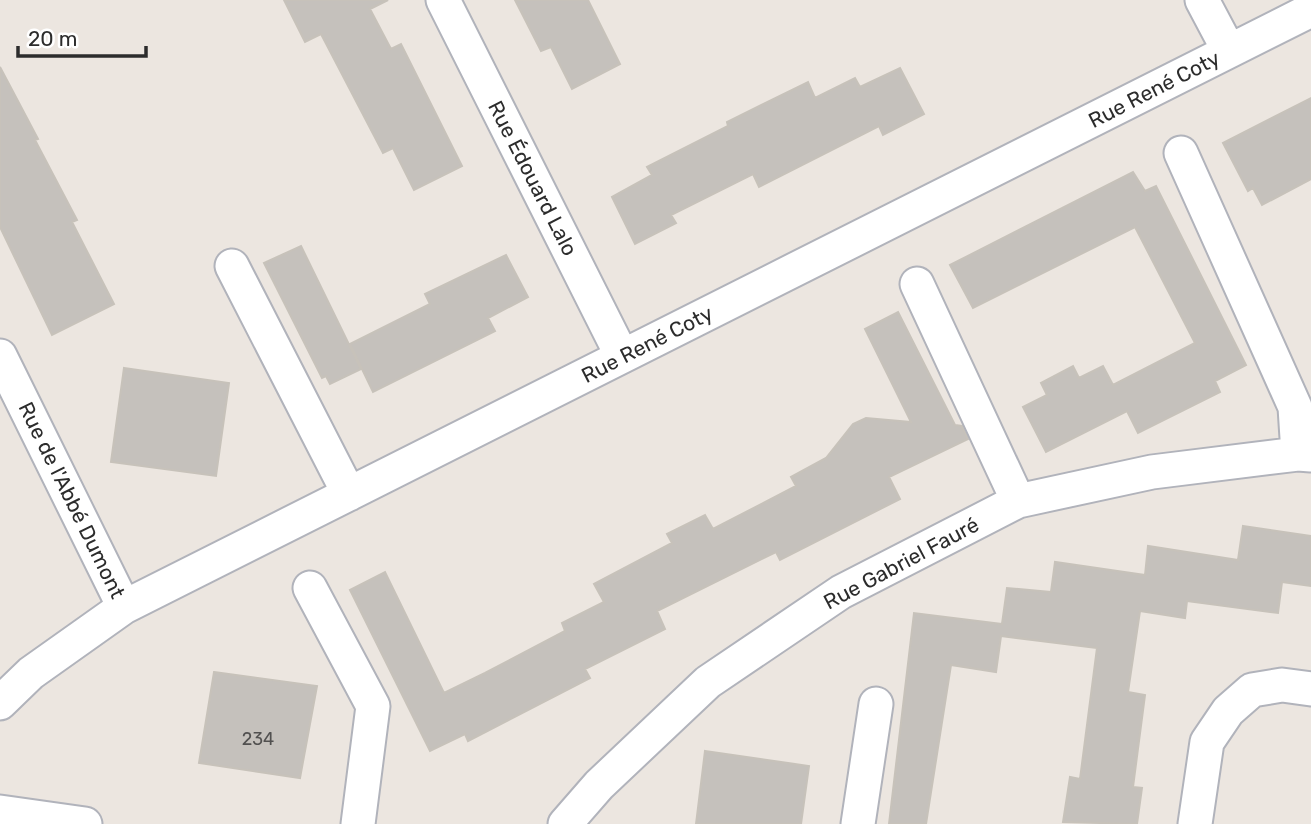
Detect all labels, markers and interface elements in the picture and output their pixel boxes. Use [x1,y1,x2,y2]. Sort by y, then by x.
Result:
scale bar [18,14,145,58]
text: 20 m [28,26,77,51]
street label: Rue René Coty [1084,45,1224,133]
street label: Rue Édouard Lalo [483,96,583,260]
street label: Rue René Coty [577,300,717,388]
street label: Rue de l'Abbé Dumont [14,398,130,602]
street label: Rue Gabriel Fauré [819,512,983,614]
house number: 234 [242,728,274,750]

